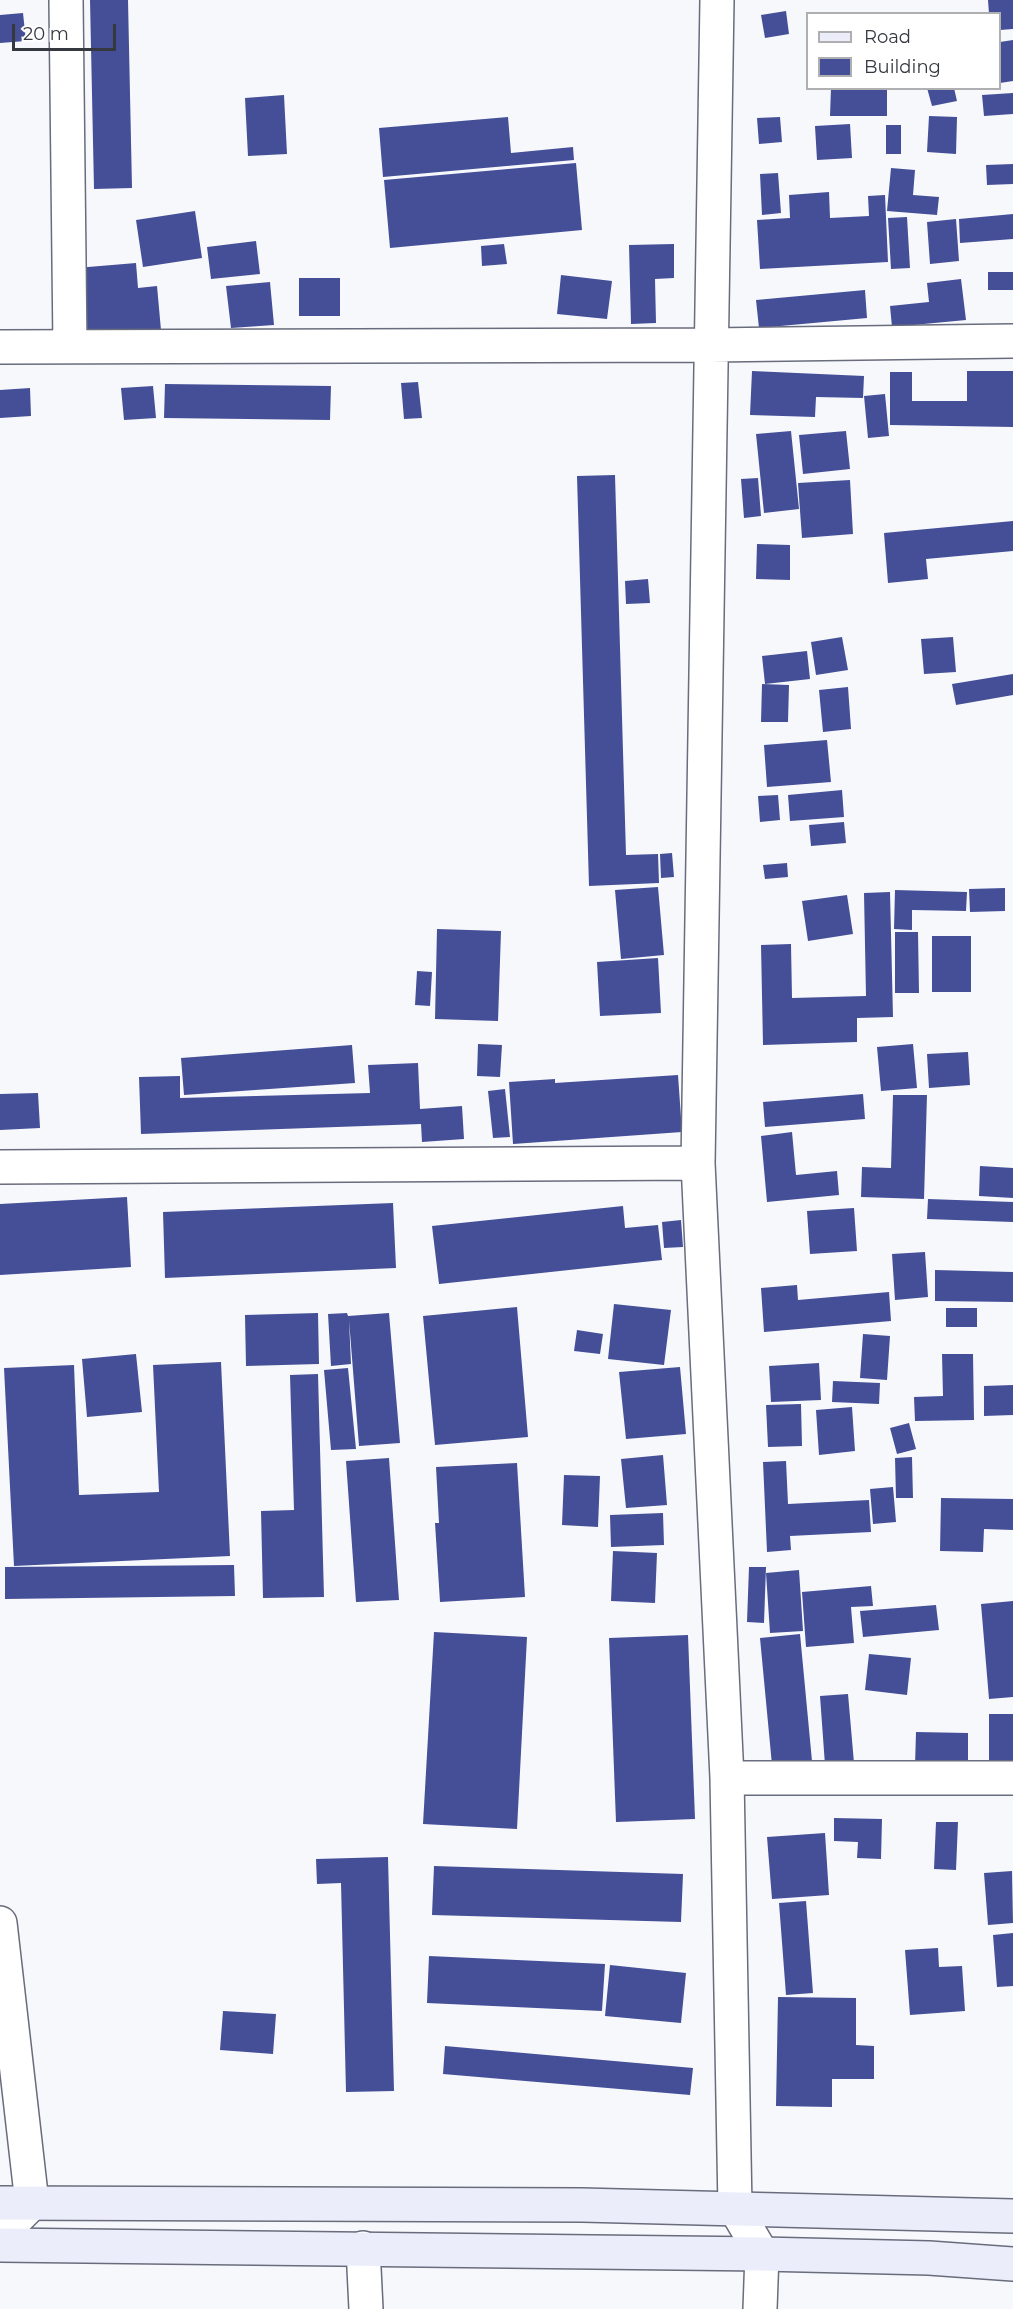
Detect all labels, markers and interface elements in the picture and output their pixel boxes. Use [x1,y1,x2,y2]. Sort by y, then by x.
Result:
scale bar [15,12,118,50]
legend [806,12,1001,90]
text: 20 m [23,23,69,45]
text: Road [864,26,911,48]
text: Building [864,56,941,78]

